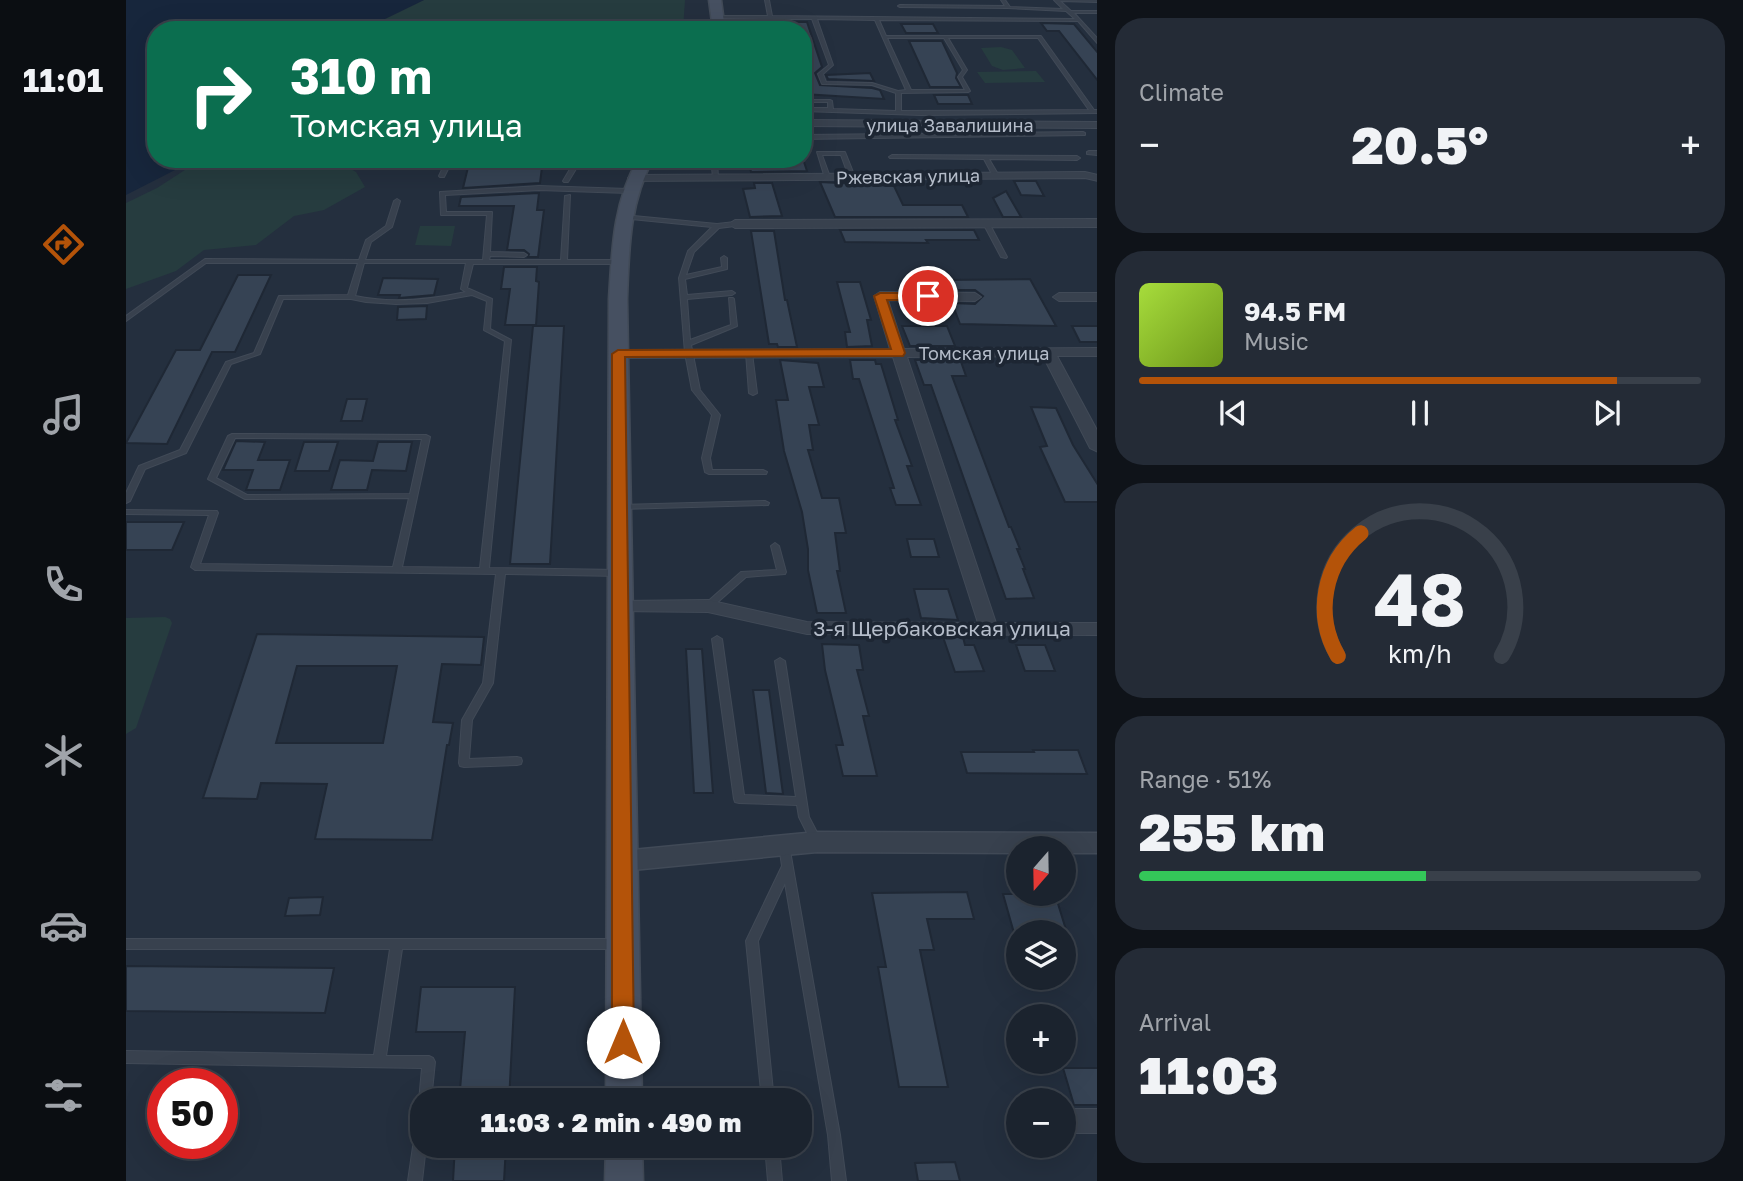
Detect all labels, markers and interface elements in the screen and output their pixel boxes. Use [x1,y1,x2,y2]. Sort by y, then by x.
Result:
text: 310 m [290,46,432,105]
icon: right [175,49,266,140]
text: 11:01 [23,61,103,99]
text: Climate [1139,78,1224,106]
text: Томская улица [290,106,523,144]
text: 20.5° [1352,113,1488,175]
street label: улица Завалишина [866,114,1034,136]
text: − [1139,122,1160,167]
text: + [1680,122,1701,167]
street label: Ржевская улица [836,164,980,188]
icon: directions [39,220,88,269]
pin [898,266,958,326]
icon: arrive [909,277,947,315]
text: 94.5 FM [1244,296,1346,327]
text: Music [1244,327,1309,355]
street label: Томская улица [919,342,1049,364]
icon: music [39,390,88,439]
icon: previous [1214,394,1252,432]
icon: pause [1401,394,1439,432]
icon: next [1588,394,1626,432]
text: 48 [1374,556,1466,643]
icon: phone [39,560,88,609]
street label: 3-я Щербаковская улица [813,615,1071,641]
text: km/h [1388,638,1452,669]
icon: climate [39,731,88,780]
text: Range · 51% [1139,765,1271,793]
text: 255 km [1139,800,1325,862]
north arrow [1006,836,1076,906]
map controls [1006,836,1076,1158]
icon: car [39,901,88,950]
button: layers [1006,920,1076,990]
button: + [1006,1004,1076,1074]
position arrow [586,1005,660,1079]
text: Arrival [1139,1008,1211,1036]
text: 11:03 [1139,1043,1278,1105]
speed limit sign: 50 [147,1068,238,1159]
icon: filters [39,1071,88,1120]
button: − [1006,1088,1076,1158]
text: 11:03 · 2 min · 490 m [481,1107,741,1138]

